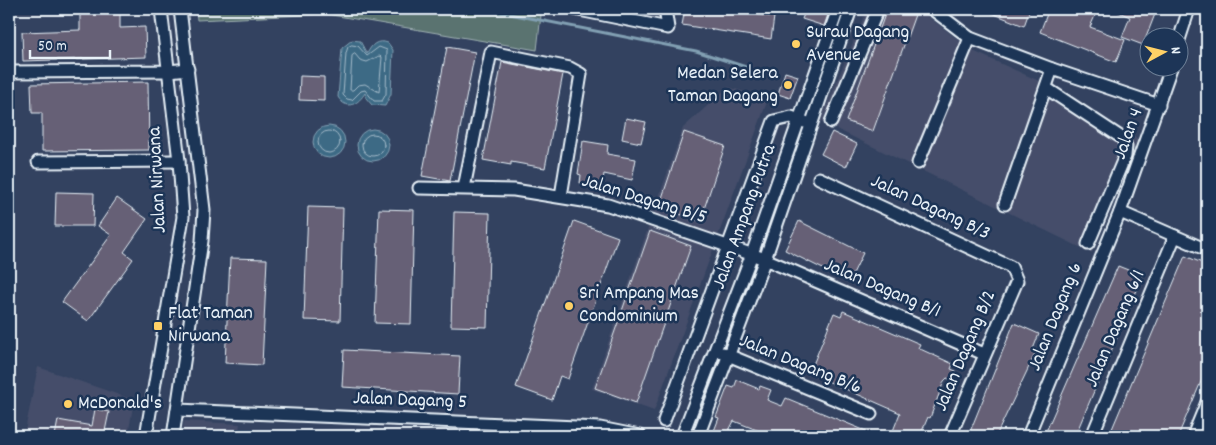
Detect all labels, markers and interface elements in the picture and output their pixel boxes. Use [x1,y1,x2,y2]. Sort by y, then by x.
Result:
place label: Surau Dagang Avenue [806,19,909,70]
scale bar [30,28,110,60]
north arrow [1138,28,1188,78]
text: 50 m [38,36,67,58]
marker: Surau Dagang Avenue [790,38,802,50]
text: N [1165,46,1185,55]
place label: Medan Selera Taman Dagang [668,60,779,111]
marker: Medan Selera Taman Dagang [782,79,794,91]
street label: Jalan 4 [1107,104,1151,164]
street label: Jalan Nirwana [141,125,175,234]
street label: Jalan Ampang Putra [706,140,784,293]
street label: Jalan Dagang B/5 [578,168,710,232]
street label: Jalan Dagang B/3 [866,168,994,248]
street label: Jalan Dagang B/1 [819,252,945,326]
street label: Jalan Dagang 6 [1022,259,1090,375]
street label: Jalan Dagang 6/1 [1079,266,1153,392]
place label: Sri Ampang Mas Condominium [579,280,699,331]
street label: Jalan Dagang B/2 [928,286,1004,416]
place label: Flat Taman Nirwana [168,300,253,351]
marker: Sri Ampang Mas Condominium [563,300,575,312]
marker: Flat Taman Nirwana [152,320,164,332]
street label: Jalan Dagang B/6 [734,328,866,402]
street label: Jalan Dagang 5 [352,385,468,417]
place label: McDonald's [78,390,162,418]
marker: McDonald's [62,398,74,410]

